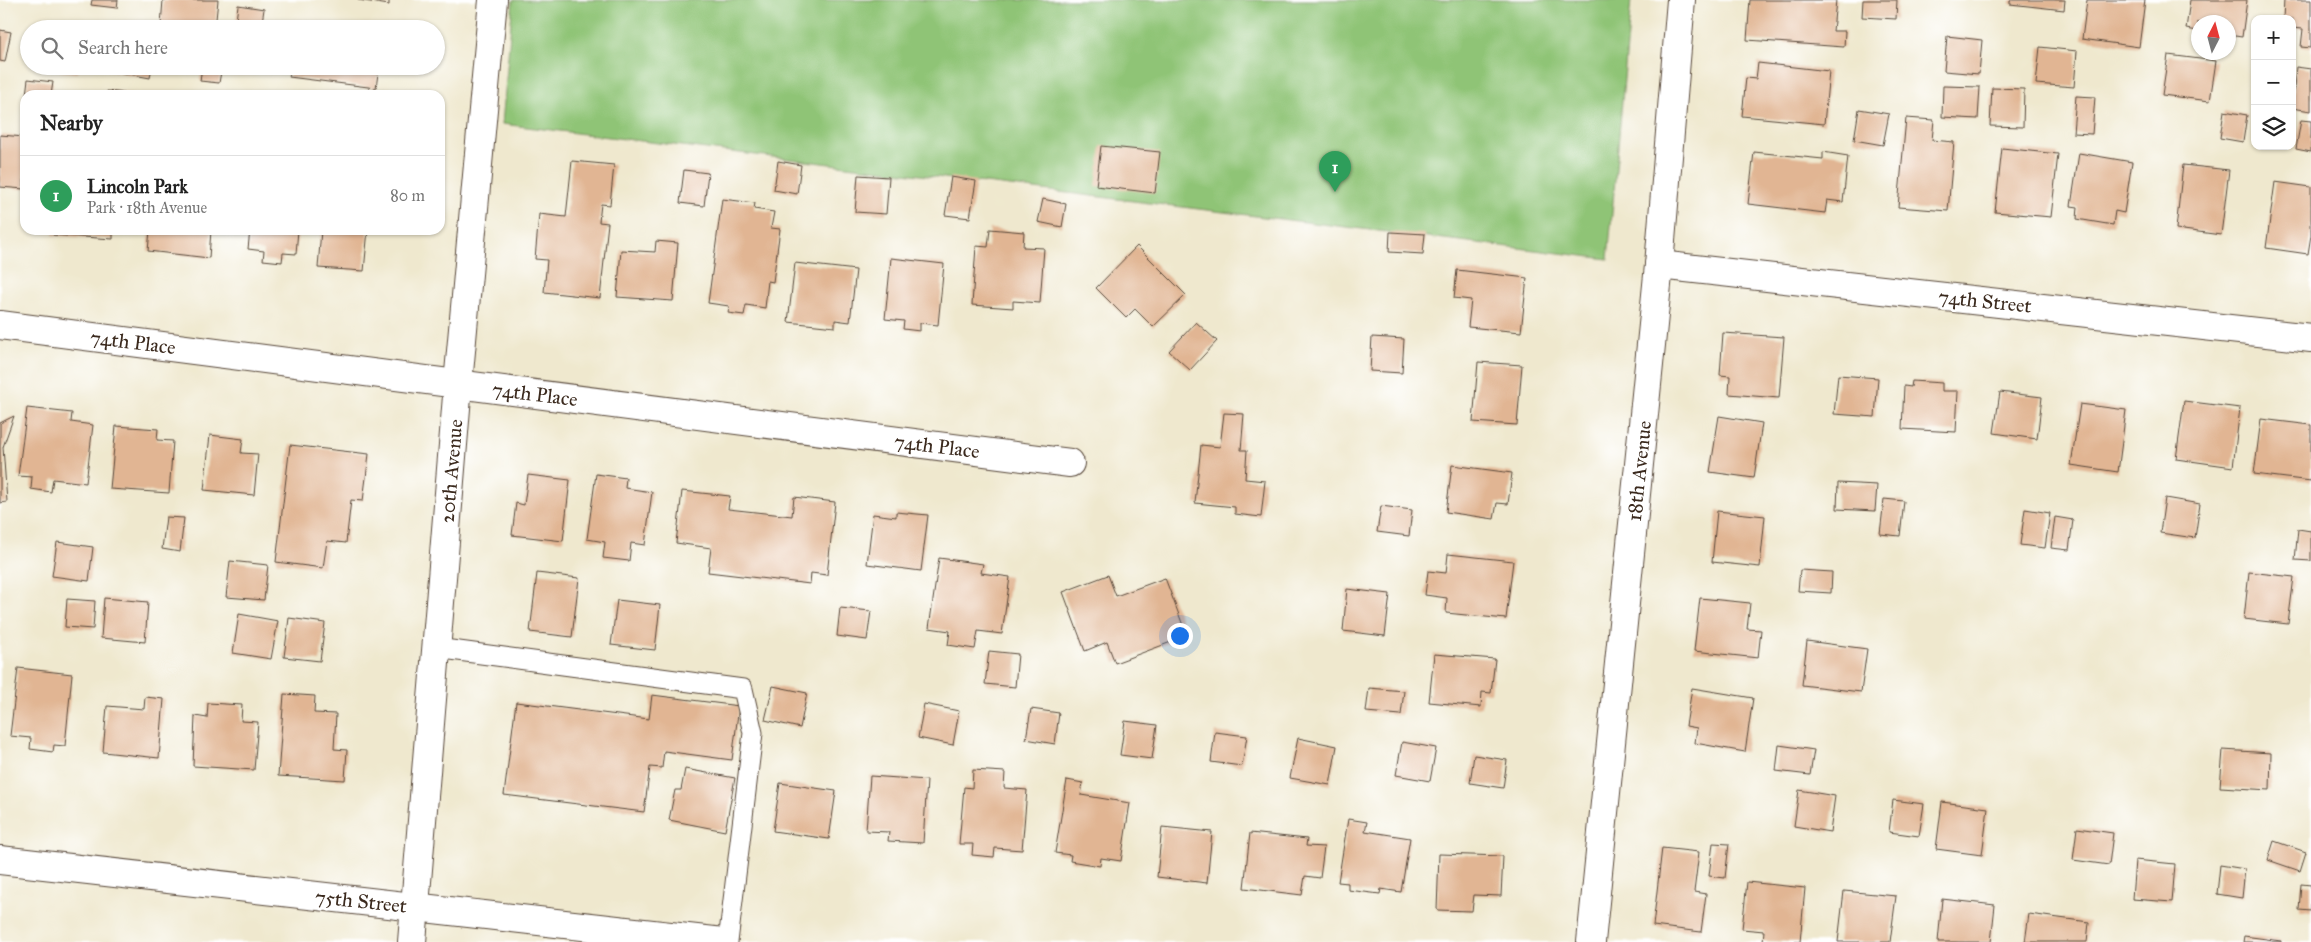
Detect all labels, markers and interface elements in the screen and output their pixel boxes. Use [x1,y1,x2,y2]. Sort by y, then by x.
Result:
north arrow [2191,15,2236,60]
map controls [2251,15,2296,150]
button: + [2251,15,2296,60]
search box [20,20,445,75]
icon: search [38,34,66,62]
text: Search here [78,36,168,59]
button: − [2251,60,2296,105]
button: layers [2251,105,2296,150]
text: Nearby [40,110,103,136]
pin: 1 [1319,151,1351,192]
text: Lincoln Park [87,175,188,198]
text: 1 [53,186,59,205]
text: 80 m [390,186,425,205]
text: Park · 18th Avenue [87,198,207,217]
street label: 74th Street [1937,284,2033,318]
street label: 74th Place [89,325,177,359]
street label: 74th Place [491,377,579,411]
street label: 20th Avenue [435,418,467,524]
street label: 18th Avenue [1622,419,1656,523]
street label: 74th Place [893,429,981,463]
your location [1167,623,1193,649]
street label: 75th Street [314,884,408,918]

